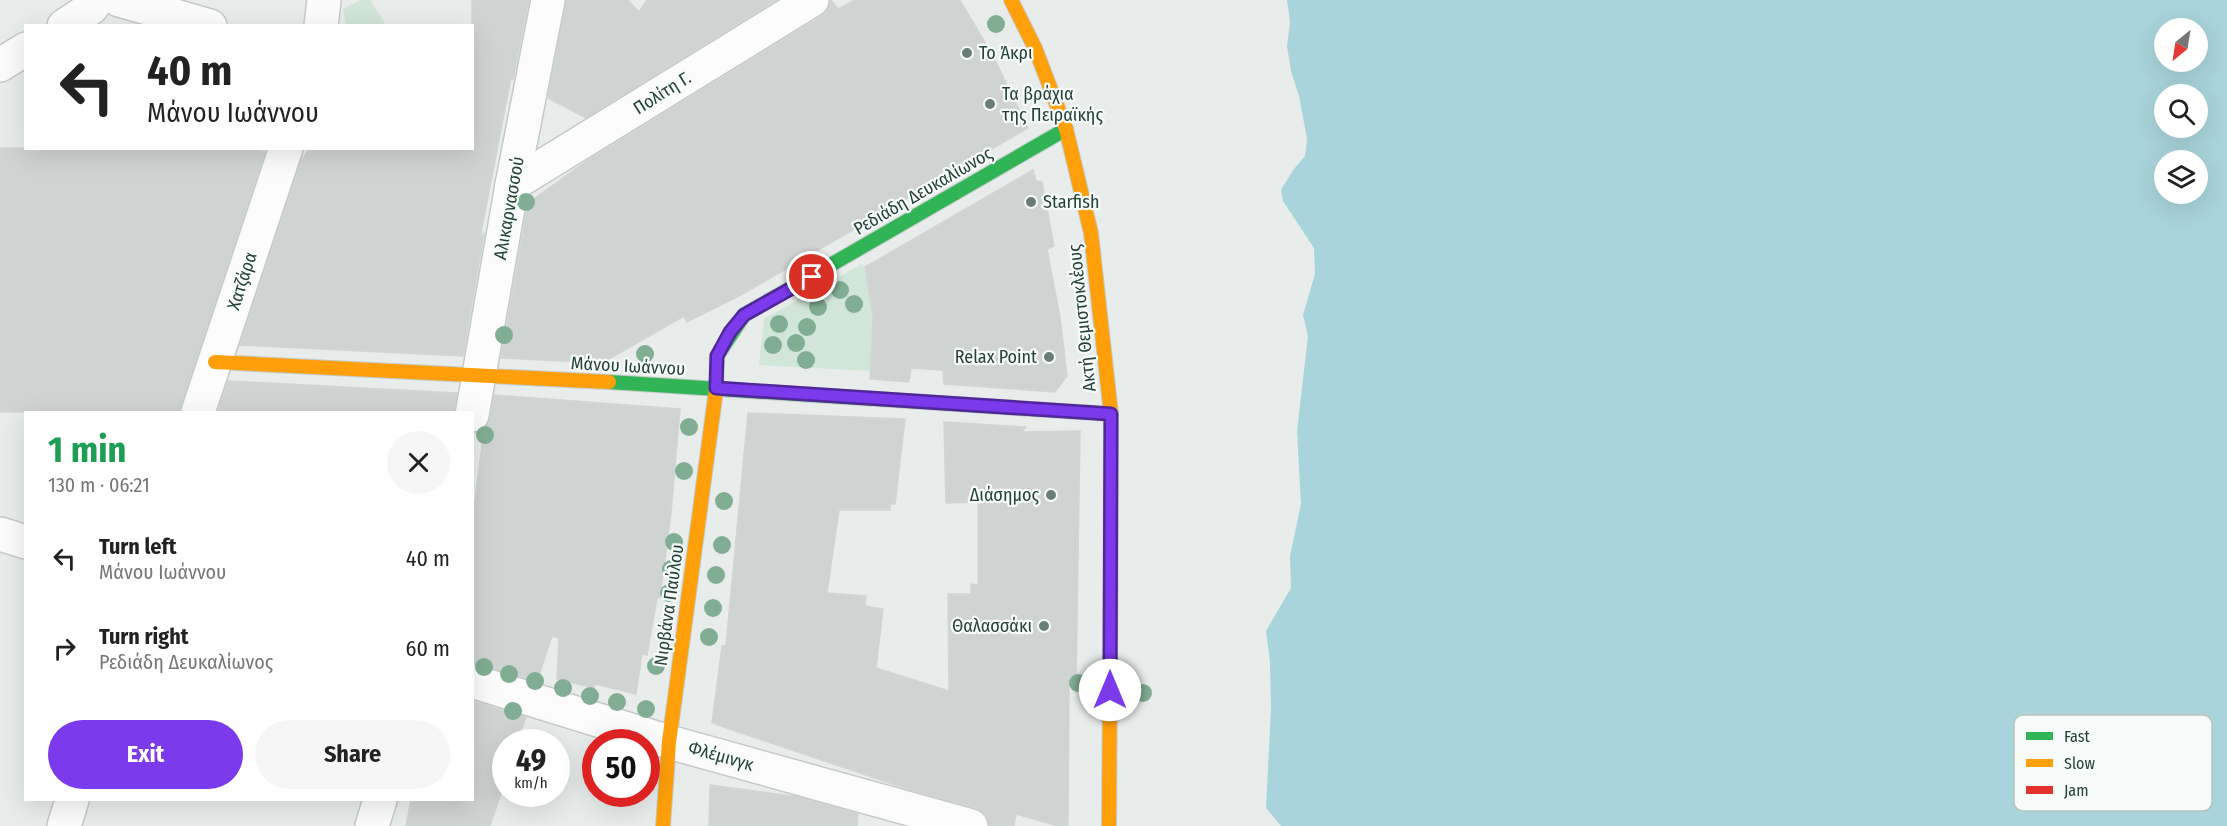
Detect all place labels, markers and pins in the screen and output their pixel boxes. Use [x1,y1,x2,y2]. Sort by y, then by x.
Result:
place label: Το Άκρι [979,42,1033,64]
marker: Το Άκρι [960,46,974,60]
place label: Τα βράχια της Πειραϊκής [1001,83,1103,126]
marker: Τα βράχια της Πειραϊκής [983,97,997,111]
place label: Starfish [1043,191,1099,213]
marker: Starfish [1024,195,1038,209]
pin [786,251,837,302]
place label: Relax Point [955,346,1037,368]
marker: Relax Point [1042,350,1056,364]
place label: Διάσημος [970,484,1039,506]
marker: Διάσημος [1044,488,1058,502]
place label: Θαλασσάκι [952,615,1032,637]
marker: Θαλασσάκι [1037,619,1051,633]

